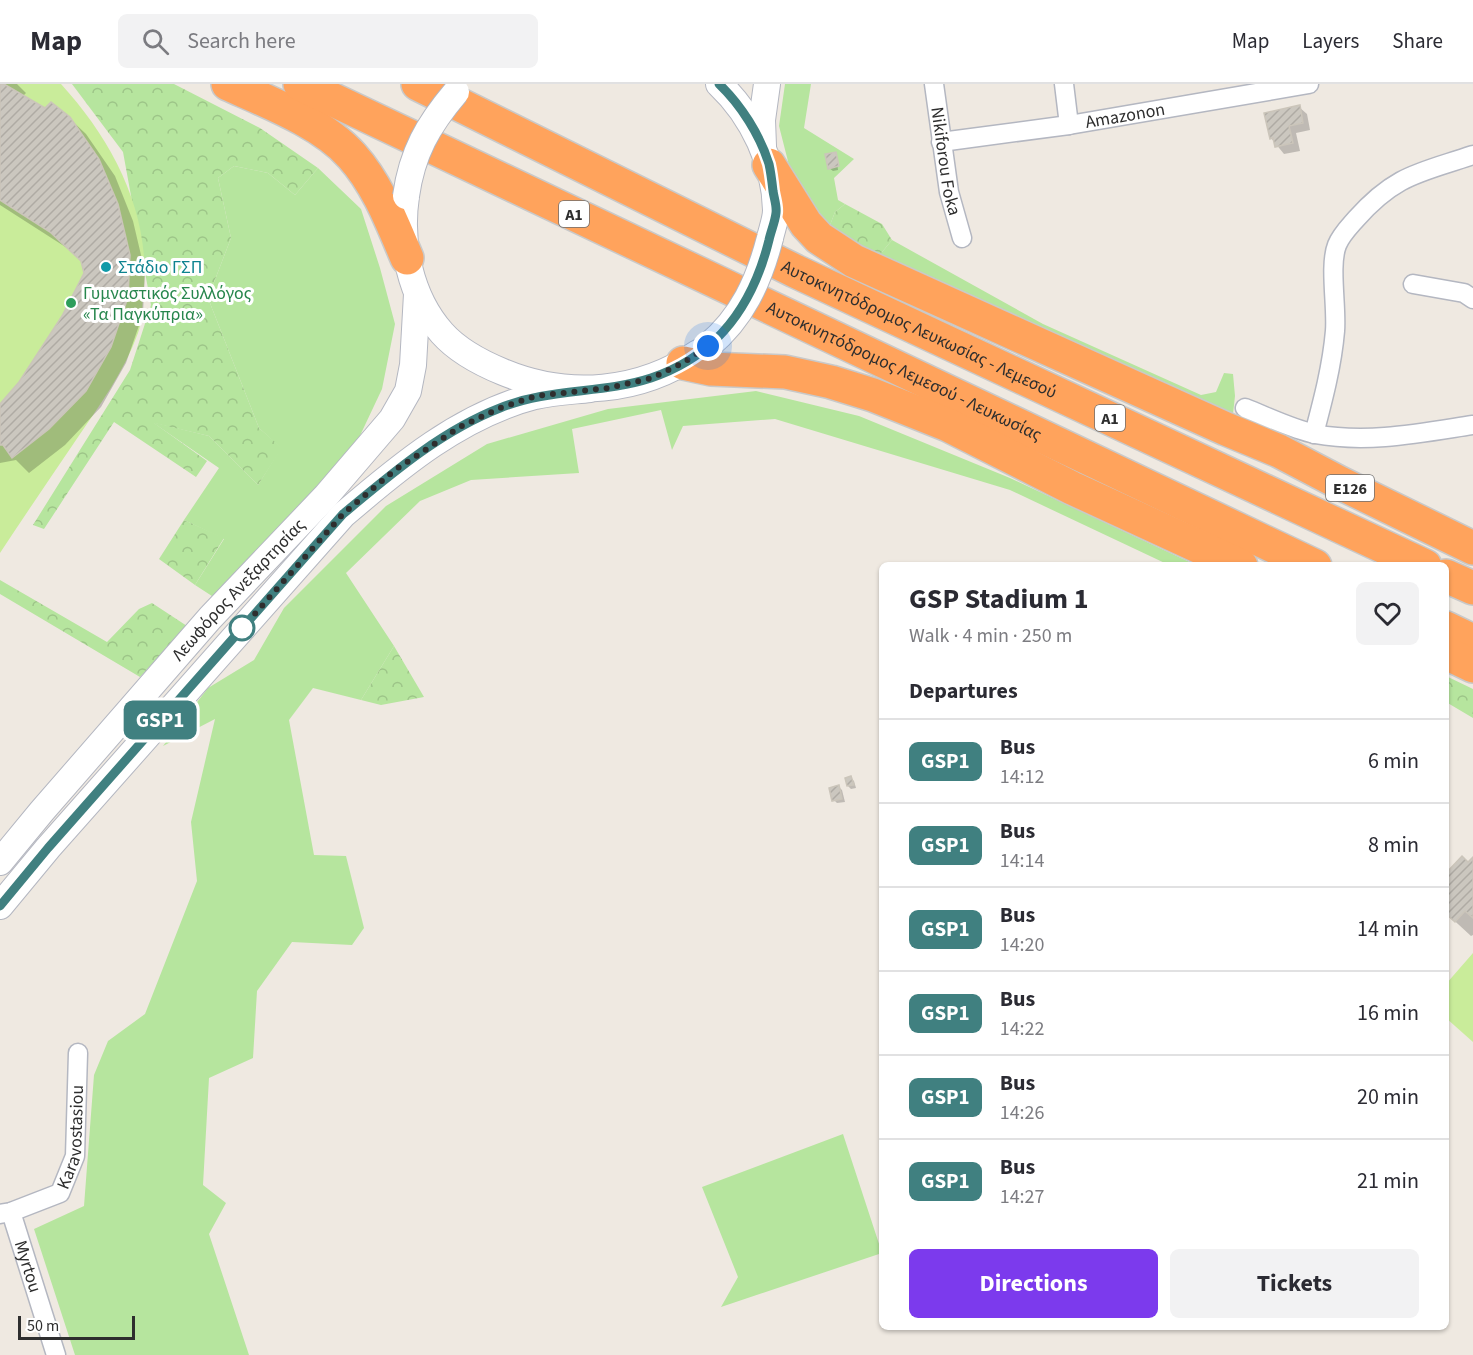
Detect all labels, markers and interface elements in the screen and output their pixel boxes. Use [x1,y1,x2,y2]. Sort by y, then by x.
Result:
search box [118,14,538,68]
text: Map [30,21,82,61]
icon: search [139,25,172,58]
text: Search here [187,25,296,57]
text: Map [1232,26,1269,56]
text: Layers [1302,26,1359,56]
text: Share [1392,26,1443,56]
street label: Amazonon [1083,97,1167,135]
street label: Nikiforou Foka [924,105,967,218]
road number: A1 [559,201,589,227]
street label: Αυτοκινητόδρομος Λευκωσίας - Λεμεσού [777,254,1061,405]
place label: Στάδιο ΓΣΠ [118,255,202,280]
marker: Στάδιο ΓΣΠ [99,260,113,274]
place label: Γυμναστικός Συλλόγος «Τα Παγκύπρια» [83,281,252,327]
street label: Αυτοκινητόδρομος Λεμεσού - Λευκωσίας [762,295,1046,448]
marker: Γυμναστικός Συλλόγος «Τα Παγκύπρια» [64,296,78,310]
your location [693,331,723,361]
road number: A1 [1095,405,1125,431]
road number: E126 [1326,475,1374,501]
street label: Λεωφόρος Ανεξαρτησίας [166,513,311,667]
text: GSP Stadium 1 [909,579,1088,619]
button: heart [1356,582,1419,645]
unlabelled marker [229,615,255,641]
text: Walk · 4 min · 250 m [909,622,1072,650]
text: Departures [909,675,1018,707]
line badge: GSP1 [118,700,202,740]
text: GSP1 [136,705,184,735]
text: Bus [1000,731,1035,763]
text: 6 min [1368,745,1419,777]
text: GSP1 [921,746,970,776]
text: 14:12 [1000,763,1044,791]
text: Bus [1000,815,1035,847]
text: 8 min [1368,829,1419,861]
text: GSP1 [921,830,970,860]
text: 14:14 [1000,847,1044,875]
text: Bus [1000,899,1035,931]
text: 14 min [1357,913,1419,945]
text: GSP1 [921,914,970,944]
text: 14:20 [1000,931,1044,959]
text: Bus [1000,983,1035,1015]
text: 16 min [1357,997,1419,1029]
text: GSP1 [921,998,970,1028]
text: 14:22 [1000,1015,1044,1043]
text: Bus [1000,1067,1035,1099]
text: 20 min [1357,1081,1419,1113]
text: GSP1 [921,1082,970,1112]
street label: Karavostasiou [51,1084,90,1193]
text: 14:26 [1000,1099,1044,1127]
text: Bus [1000,1151,1035,1183]
text: 21 min [1357,1165,1419,1197]
text: GSP1 [921,1166,970,1196]
text: 14:27 [1000,1183,1044,1211]
street label: Myrtou [8,1237,48,1296]
button: Directions [909,1249,1158,1318]
button: Tickets [1170,1249,1419,1318]
scale bar [18,1313,135,1340]
text: 50 m [27,1315,59,1337]

